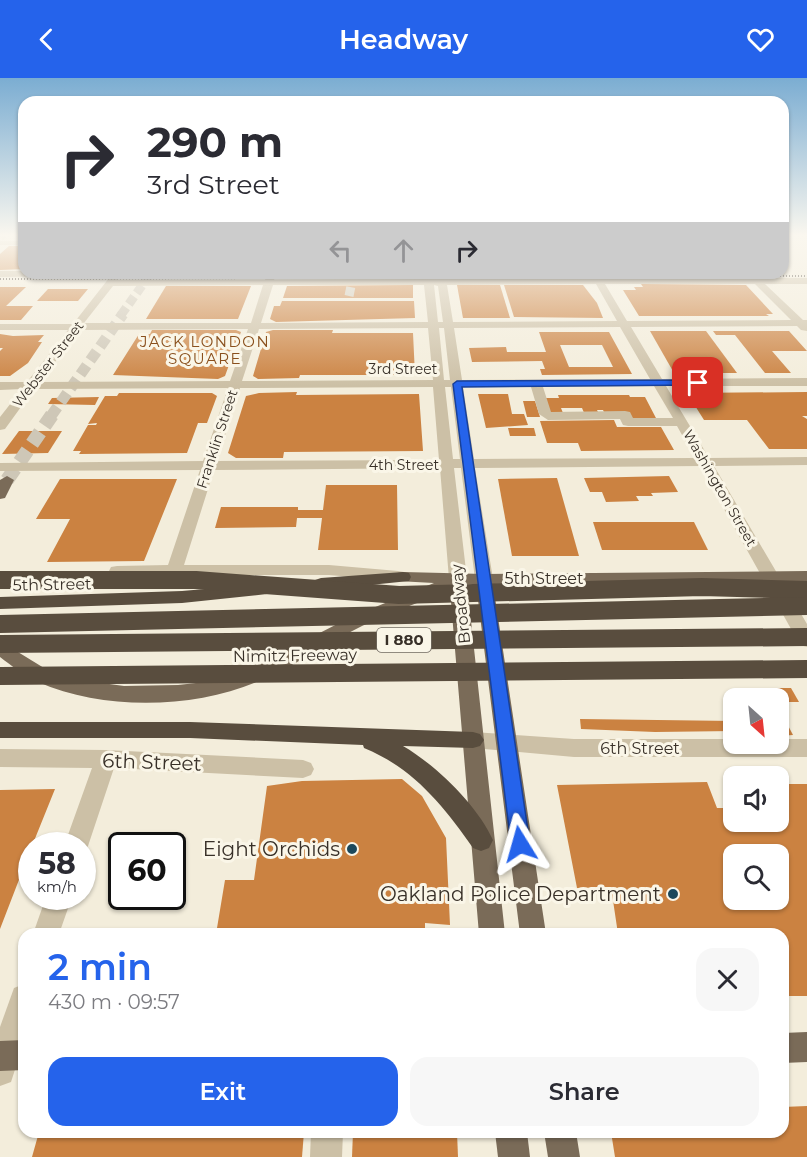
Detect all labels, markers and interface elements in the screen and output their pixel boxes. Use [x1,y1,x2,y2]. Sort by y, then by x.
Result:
icon: back [30,23,63,56]
text: Headway [339,23,468,56]
icon: heart [744,23,777,56]
text: 290 m [147,116,283,168]
icon: right [48,120,126,198]
text: 3rd Street [147,168,280,201]
icon: left [324,234,357,267]
icon: ahead [387,234,420,267]
icon: right [450,234,483,267]
street label: Webster Street [9,317,88,411]
district label: JACK LONDON SQUARE [139,332,270,368]
pin [672,357,723,408]
street label: 3rd Street [369,360,438,378]
icon: arrive [681,366,714,399]
street label: Franklin Street [193,387,242,491]
street label: Washington Street [679,426,761,550]
street label: 4th Street [369,456,440,474]
street label: Broadway [447,563,474,645]
street label: 5th Street [505,569,584,588]
street label: 5th Street [12,574,92,595]
road number: I 880 [377,628,431,652]
street label: Nimitz Freeway [233,645,358,666]
north arrow [723,688,789,754]
map controls [723,688,789,910]
street label: 6th Street [600,739,680,758]
street label: 6th Street [102,748,202,776]
button: sound [723,766,789,832]
position arrow [488,812,552,876]
speed limit sign: 60 [108,832,186,910]
place label: Eight Orchids [203,837,340,861]
marker: Eight Orchids [345,842,359,856]
button: search [723,844,789,910]
text: 58 [38,845,76,882]
text: km/h [37,877,77,896]
place label: Oakland Police Department [380,882,661,906]
marker: Oakland Police Department [666,887,680,901]
text: 2 min [48,945,152,989]
button: close [696,948,759,1011]
text: 430 m · 09:57 [48,990,180,1014]
button: Exit [48,1057,398,1126]
button: Share [410,1057,759,1126]

